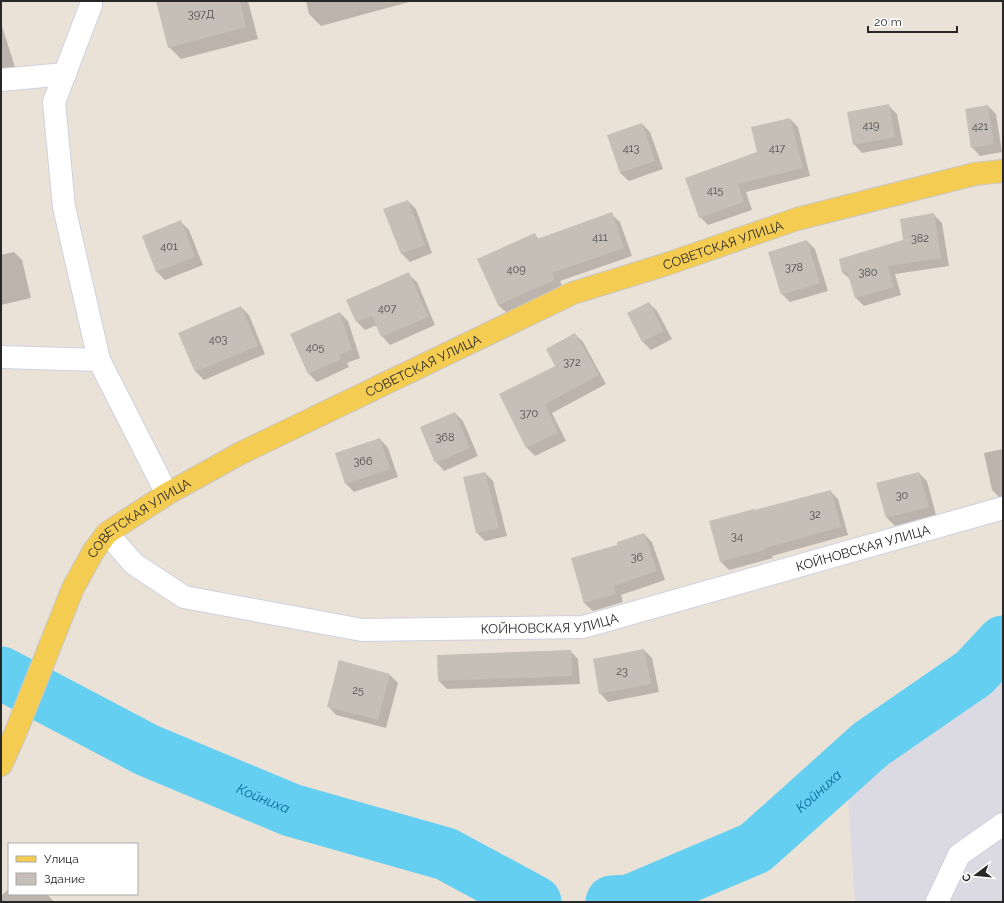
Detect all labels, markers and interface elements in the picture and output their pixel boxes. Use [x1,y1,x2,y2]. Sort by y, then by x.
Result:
house number: 397Д [188,8,214,21]
scale bar [868,8,957,34]
text: 20 m [874,15,902,29]
house number: 419 [862,119,880,132]
house number: 421 [972,120,989,133]
house number: 413 [623,142,639,155]
house number: 417 [769,142,785,155]
house number: 415 [707,184,723,197]
street label: СОВЕТСКАЯ УЛИЦА [661,217,785,272]
house number: 411 [592,231,608,244]
house number: 382 [911,232,929,245]
house number: 401 [160,240,178,253]
house number: 378 [785,261,803,274]
house number: 409 [506,263,526,276]
house number: 380 [858,266,878,279]
house number: 407 [378,302,396,315]
street label: СОВЕТСКАЯ УЛИЦА [363,331,483,399]
house number: 403 [209,333,227,346]
house number: 405 [306,341,324,354]
house number: 372 [563,356,581,369]
house number: 370 [520,407,538,420]
house number: 368 [435,431,455,444]
house number: 366 [353,455,373,468]
street label: СОВЕТСКАЯ УЛИЦА [84,475,193,560]
house number: 30 [896,489,909,502]
house number: 32 [809,508,821,521]
street label: КОЙНОВСКАЯ УЛИЦА [794,522,932,574]
house number: 34 [731,530,743,543]
house number: 36 [631,551,644,564]
street label: КОЙНОВСКАЯ УЛИЦА [480,610,620,636]
house number: 23 [616,665,628,678]
house number: 25 [352,684,364,697]
water label: Койниха [792,767,845,816]
water label: Койниха [234,780,292,817]
legend [8,843,138,895]
text: Улица [44,852,79,866]
north arrow [956,855,996,895]
text: Здание [44,872,85,886]
text: С [959,872,974,883]

